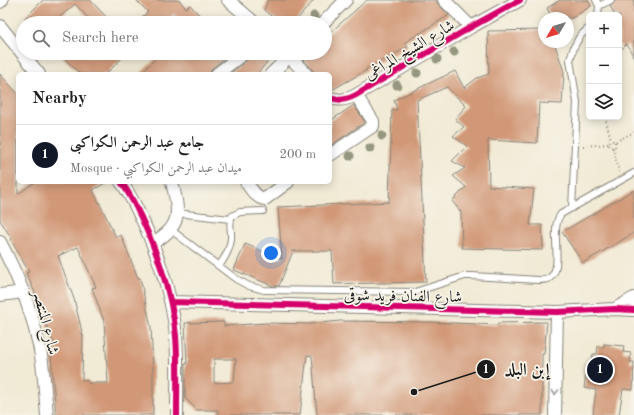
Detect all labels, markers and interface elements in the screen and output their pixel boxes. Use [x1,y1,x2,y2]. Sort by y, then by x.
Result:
north arrow [538,12,574,48]
map controls [586,12,622,120]
button: + [586,12,622,48]
search box [16,16,332,60]
street label: شارع الشيخ المراغى [362,18,460,88]
icon: search [30,27,52,49]
text: Search here [62,31,139,46]
button: − [586,48,622,84]
button: layers [586,84,622,120]
text: Nearby [32,90,87,107]
text: جامع عبد الرحمن الكواكبى [70,136,204,151]
text: 1 [41,148,49,161]
text: 200 m [279,148,316,161]
text: Mosque · ميدان عبد الرحمن الكواكبي [70,162,242,175]
your location [261,243,281,263]
street label: شارع المنتصر [25,286,61,358]
street label: شارع الفنان فريد شوقى [344,287,462,310]
callout: إبن البلد [476,355,557,384]
pin: 1 [587,355,613,385]
text: إبن البلد [505,362,551,381]
text: 1 [483,364,489,376]
one-way arrow [551,389,559,395]

